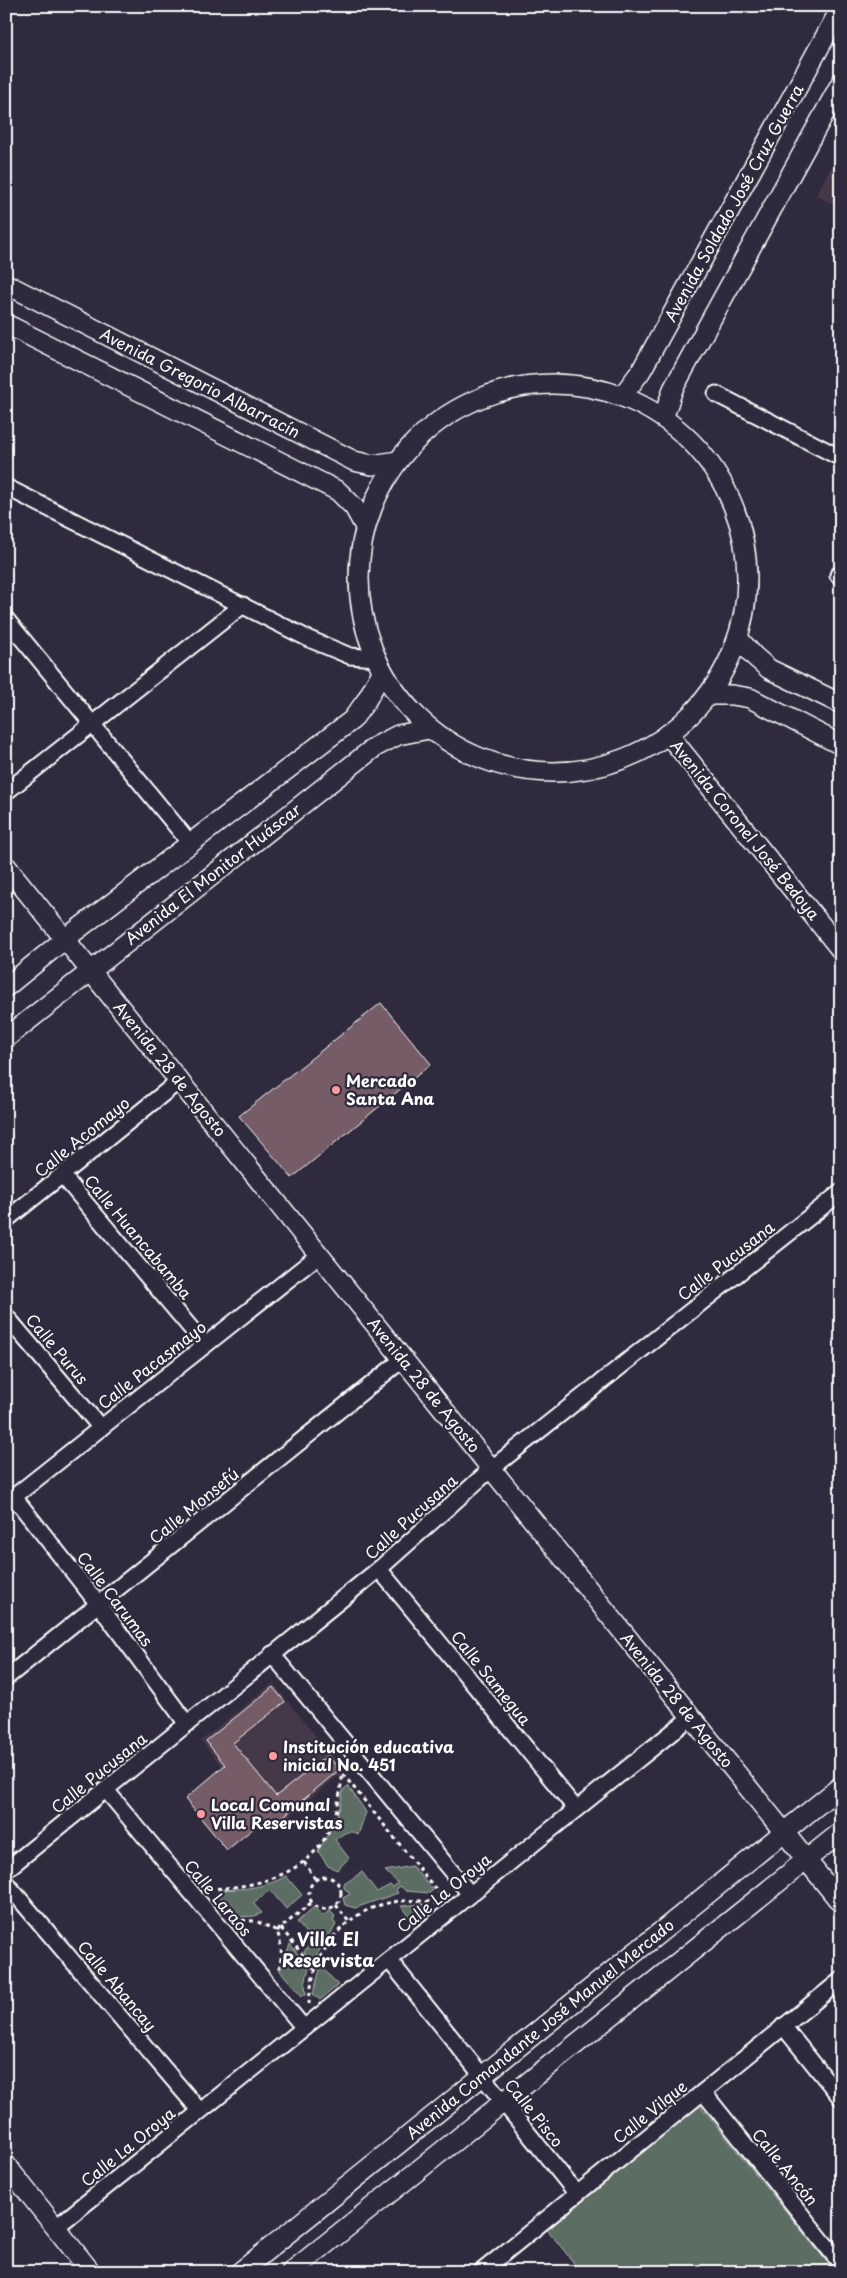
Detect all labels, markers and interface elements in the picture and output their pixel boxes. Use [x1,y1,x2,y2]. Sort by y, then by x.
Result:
street label: Avenida Soldado José Cruz Guerra [658,79,809,326]
street label: Avenida Gregorio Albarracín [96,321,305,443]
street label: Avenida Coronel José Bedoya [665,734,826,925]
street label: Avenida El Monitor Huáscar [119,796,306,950]
street label: Avenida 28 de Agosto [109,996,233,1141]
place label: Mercado Santa Ana [346,1068,435,1110]
marker: Mercado Santa Ana [330,1084,342,1096]
street label: Calle Acomayo [29,1090,134,1182]
street label: Calle Huancabamba [79,1169,198,1304]
street label: Calle Pucusana [672,1215,779,1306]
street label: Calle Purus [21,1308,95,1389]
street label: Avenida 28 de Agosto [363,1312,487,1457]
street label: Calle Pacasmayo [92,1314,211,1414]
street label: Calle Monsefú [143,1462,243,1549]
street label: Calle Pucusana [359,1468,462,1564]
street label: Calle Carumas [72,1546,159,1651]
street label: Calle Samegua [446,1625,538,1730]
street label: Avenida 28 de Agosto [616,1627,740,1772]
street label: Calle Pucusana [45,1726,152,1818]
place label: Institución educativa inicial No. 451 [283,1734,454,1776]
marker: Institución educativa inicial No. 451 [267,1750,279,1762]
place label: Local Comunal Villa Reservistas [211,1792,343,1834]
marker: Local Comunal Villa Reservistas [195,1808,207,1820]
street label: Calle La Oroya [391,1847,496,1938]
street label: Calle Laraos [179,1854,258,1941]
street label: Avenida Comandante José Manuel Mercado [400,1912,679,2144]
district label: Villa El Reservista [282,1925,374,1973]
street label: Calle Abancay [73,1935,163,2036]
street label: Calle Pisco [500,2073,570,2152]
street label: Calle Vilque [607,2074,692,2149]
street label: Calle La Oroya [75,2101,180,2192]
street label: Calle Ancón [747,2123,824,2210]

